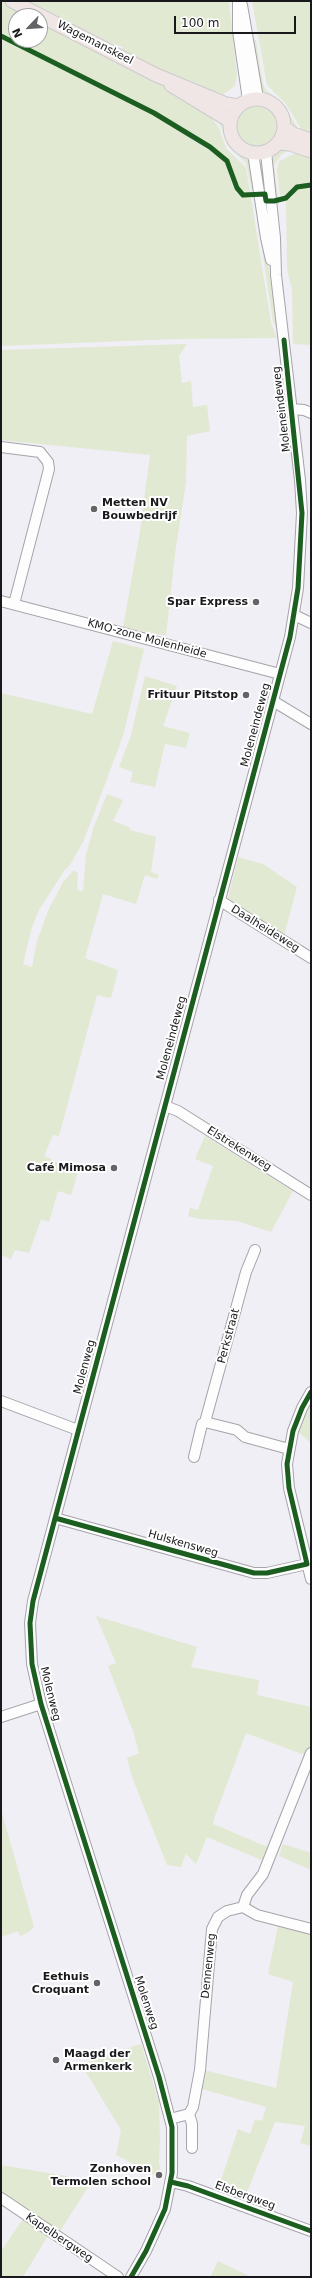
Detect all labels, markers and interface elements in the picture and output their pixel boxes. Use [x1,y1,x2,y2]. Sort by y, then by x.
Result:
north arrow [8,8,48,48]
scale bar [176,8,298,34]
text: 100 m [181,16,219,30]
street label: Wagemanskeel [55,18,135,68]
text: N [10,26,25,40]
street label: Moleneindeweg [270,365,294,453]
place label: Metten NV Bouwbedrijf [102,496,177,522]
marker: Metten NV Bouwbedrijf [89,504,99,514]
place label: Spar Express [167,595,248,609]
marker: Spar Express [251,597,261,607]
street label: KMO-zone Molenheide [86,617,208,661]
street label: Moleneindeweg [238,682,274,768]
place label: Frituur Pitstop [147,688,238,702]
marker: Frituur Pitstop [241,690,251,700]
street label: Daalheideweg [228,903,302,955]
street label: Moleneindeweg [154,995,190,1081]
street label: Elstrekenweg [204,1124,274,1174]
place label: Café Mimosa [27,1161,106,1175]
marker: Café Mimosa [109,1163,119,1173]
street label: Perkstraat [215,1307,243,1365]
street label: Molenweg [71,1338,99,1396]
street label: Hulskensweg [146,1528,220,1560]
street label: Molenweg [37,1665,63,1723]
street label: Dennenweg [199,1933,219,1999]
place label: Eethuis Croquant [32,1970,89,1996]
street label: Molenweg [131,1974,161,2032]
marker: Eethuis Croquant [92,1978,102,1988]
place label: Maagd der Armenkerk [64,2047,132,2073]
marker: Maagd der Armenkerk [51,2055,61,2065]
place label: Zonhoven Termolen school [50,2162,151,2188]
marker: Zonhoven Termolen school [154,2170,164,2180]
street label: Elsbergweg [213,2179,277,2213]
street label: Kapelbergweg [23,2211,95,2265]

